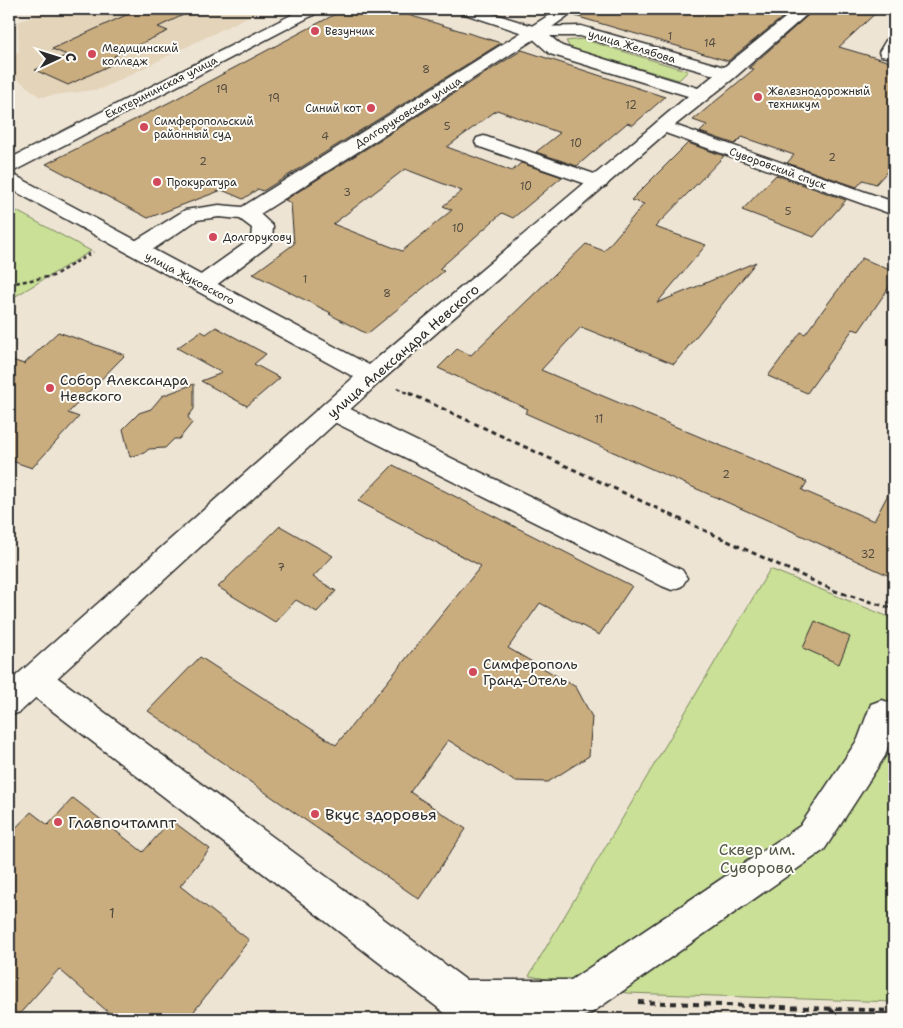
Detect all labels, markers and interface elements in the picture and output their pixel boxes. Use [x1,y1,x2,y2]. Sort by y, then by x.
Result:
place label: Везунчик [325,24,375,39]
marker: Везунчик [309,25,321,37]
street label: улица Желябова [586,26,678,67]
house number: 1 [668,29,672,44]
north arrow [32,32,82,82]
house number: 14 [704,36,716,51]
place label: Медицинский колледж [102,41,178,69]
marker: Медицинский колледж [86,48,98,60]
text: С [62,52,80,62]
street label: Екатерининская улица [102,52,220,122]
house number: 8 [422,62,430,77]
street label: Долгоруковская улица [352,73,465,151]
house number: 19 [216,82,228,97]
place label: Железнодорожный техникум [768,84,870,112]
house number: 19 [268,91,280,106]
marker: Железнодорожный техникум [752,91,764,103]
house number: 12 [625,98,637,113]
place label: Синий кот [305,101,361,116]
marker: Синий кот [365,102,377,114]
place label: Симферопольский районный суд [154,114,254,142]
house number: 5 [444,119,451,134]
marker: Симферопольский районный суд [138,121,150,133]
house number: 4 [321,129,329,144]
house number: 10 [570,136,582,151]
street label: Суворовский спуск [727,144,829,193]
house number: 2 [828,150,836,165]
house number: 2 [199,154,207,169]
place label: Прокуратура [167,175,237,190]
marker: Прокуратура [151,176,163,188]
house number: 10 [520,179,532,194]
house number: 3 [343,185,351,200]
house number: 5 [785,204,792,219]
house number: 10 [452,221,464,236]
place label: Долгорукову [223,230,292,245]
marker: Долгорукову [207,231,219,243]
street label: улица Жуковского [142,249,237,309]
house number: 1 [303,272,307,287]
street label: улица Александра Невского [323,280,483,422]
house number: 8 [383,286,391,301]
place label: Собор Александра Невского [60,371,189,405]
marker: Собор Александра Невского [44,382,56,394]
house number: 11 [595,412,603,427]
house number: 2 [722,467,730,482]
house number: 32 [861,547,875,562]
house number: 7 [277,560,285,575]
place label: Симферополь Гранд-Отель [483,655,578,689]
marker: Симферополь Гранд-Отель [467,666,479,678]
place label: Вкус здоровья [325,804,437,825]
marker: Вкус здоровья [309,808,321,820]
place label: Главпочтампт [68,812,177,833]
marker: Главпочтампт [52,816,64,828]
park label: Сквер им. Суворова [719,839,795,878]
house number: 1 [109,904,115,922]

